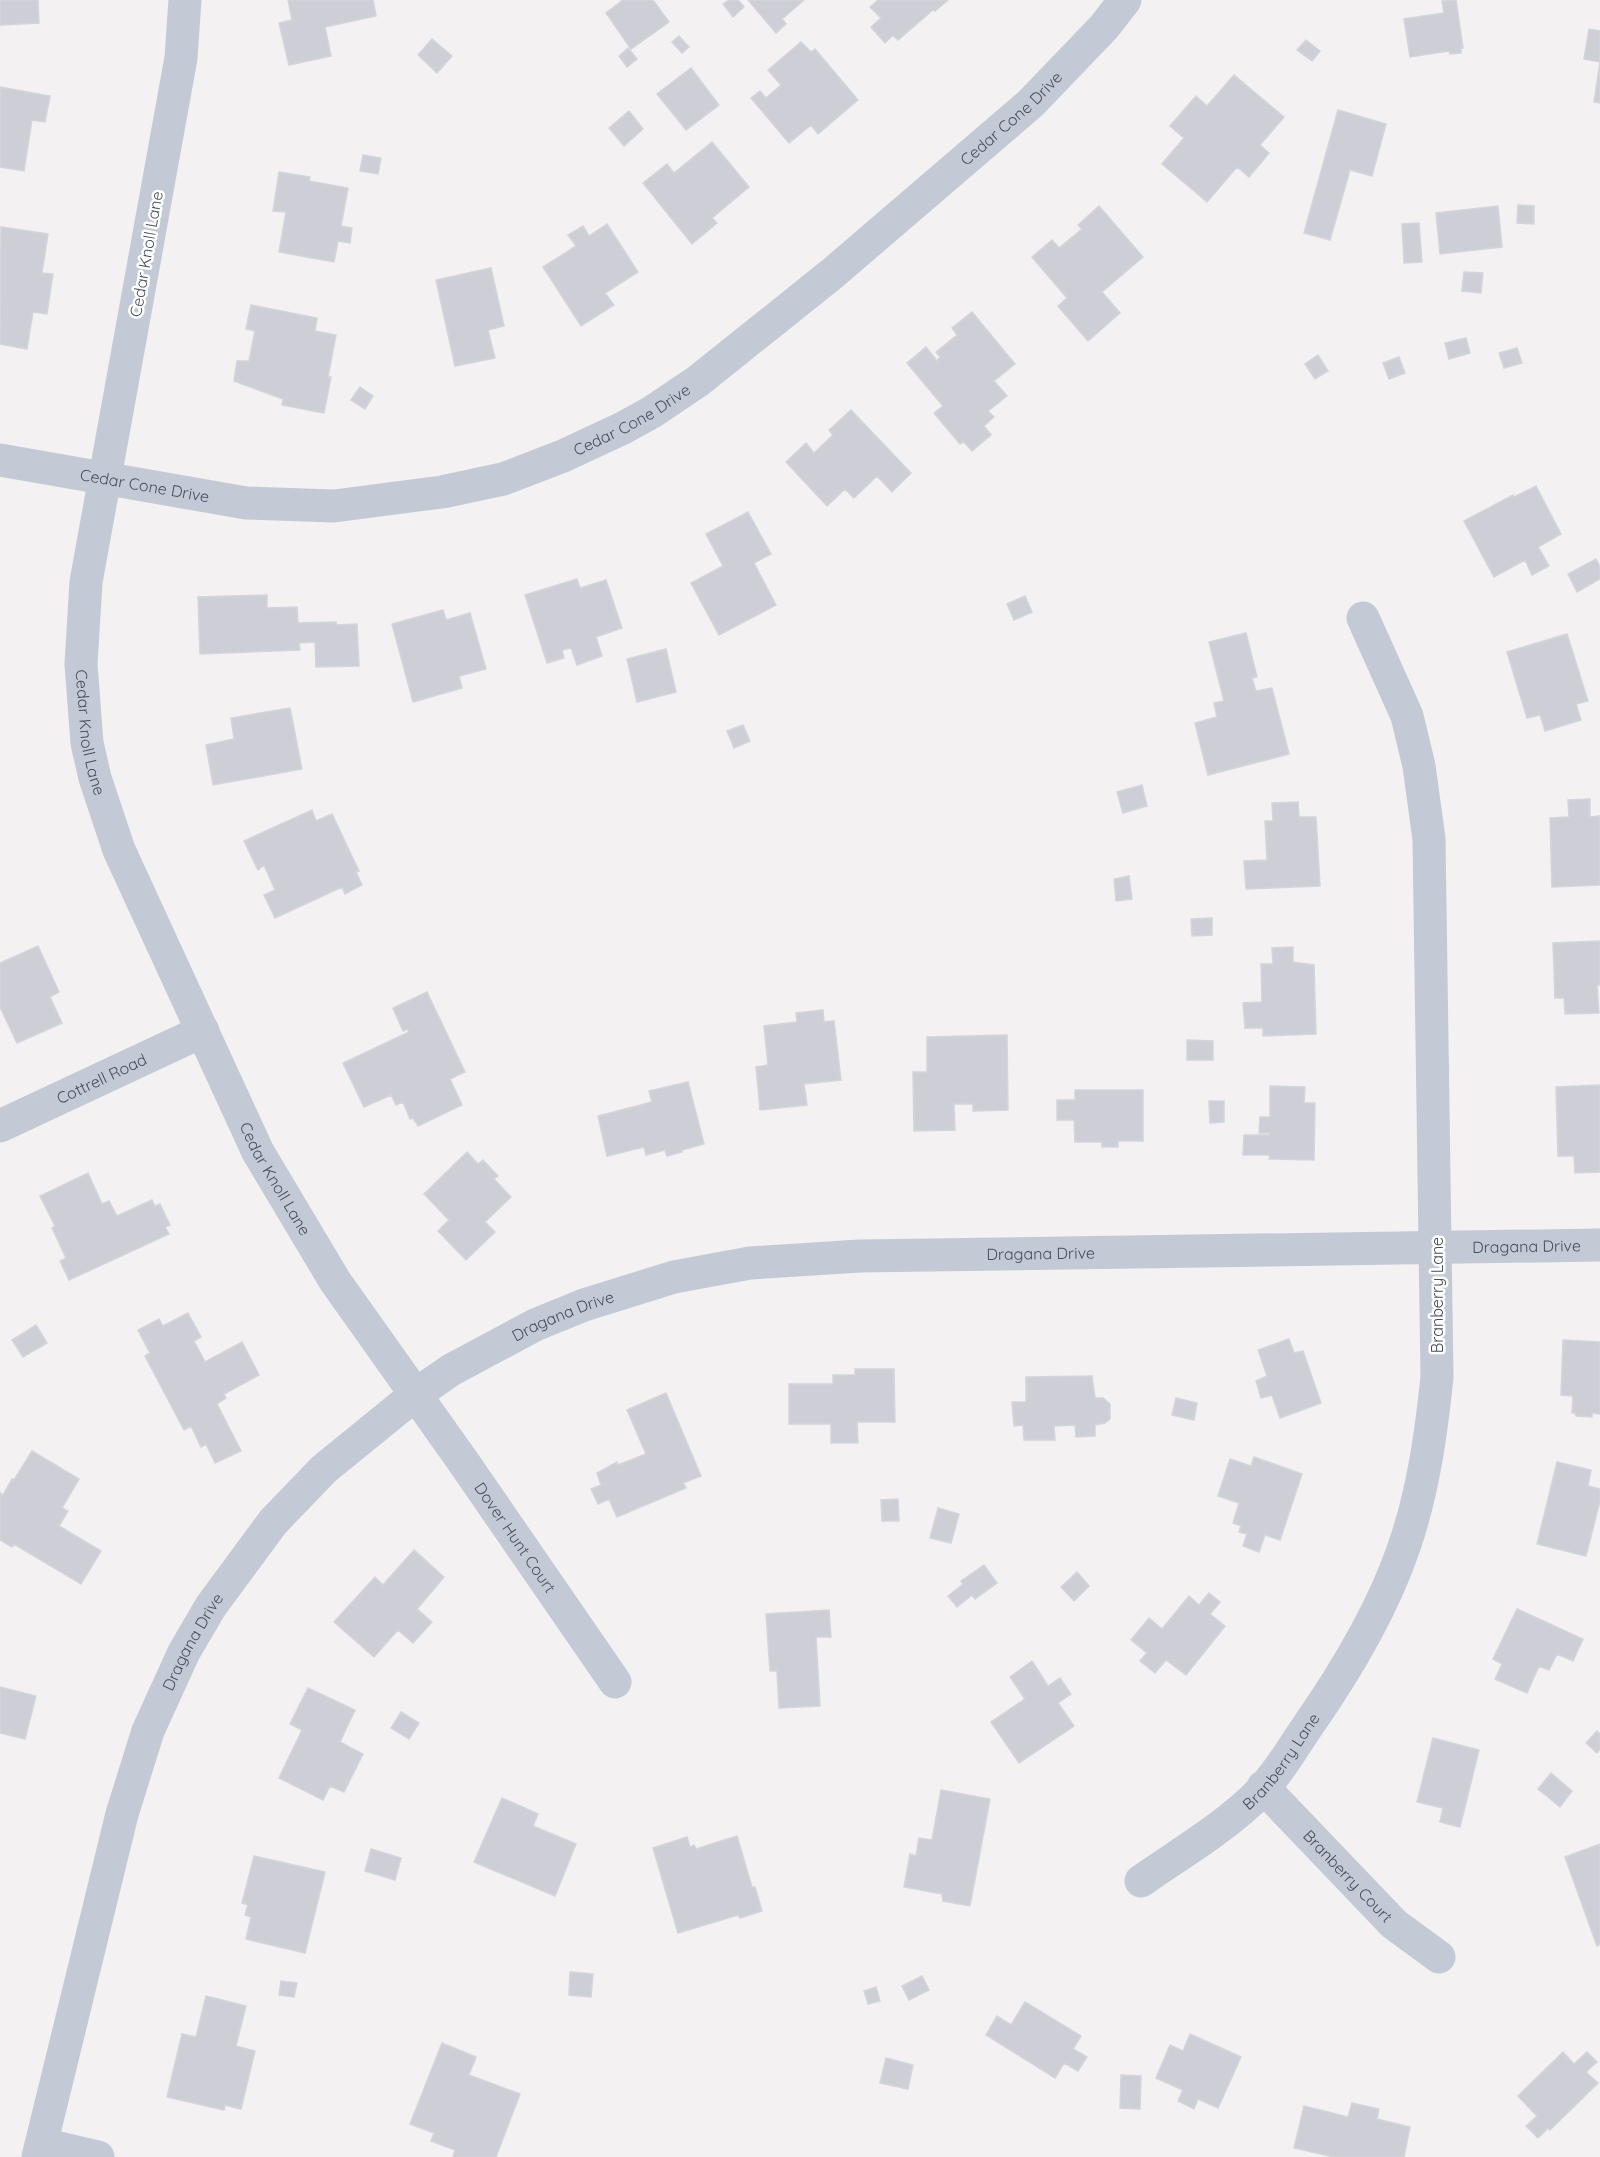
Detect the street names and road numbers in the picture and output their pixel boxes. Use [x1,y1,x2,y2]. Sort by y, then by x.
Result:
street label: Cedar Cone Drive [956,67,1066,169]
street label: Cedar Knoll Lane [125,190,167,318]
street label: Cedar Cone Drive [570,379,694,460]
street label: Cedar Cone Drive [79,464,211,506]
street label: Cedar Knoll Lane [71,669,110,798]
street label: Cottrell Road [53,1049,150,1108]
street label: Cedar Knoll Lane [236,1119,315,1239]
street label: Dragana Drive [1472,1235,1581,1257]
street label: Branberry Lane [1427,1237,1447,1353]
street label: Dragana Drive [986,1243,1095,1264]
street label: Dragana Drive [508,1286,616,1346]
street label: Dover Hunt Court [470,1478,560,1596]
street label: Dragana Drive [158,1589,227,1694]
street label: Branberry Lane [1238,1709,1324,1814]
street label: Branberry Court [1299,1825,1397,1926]

